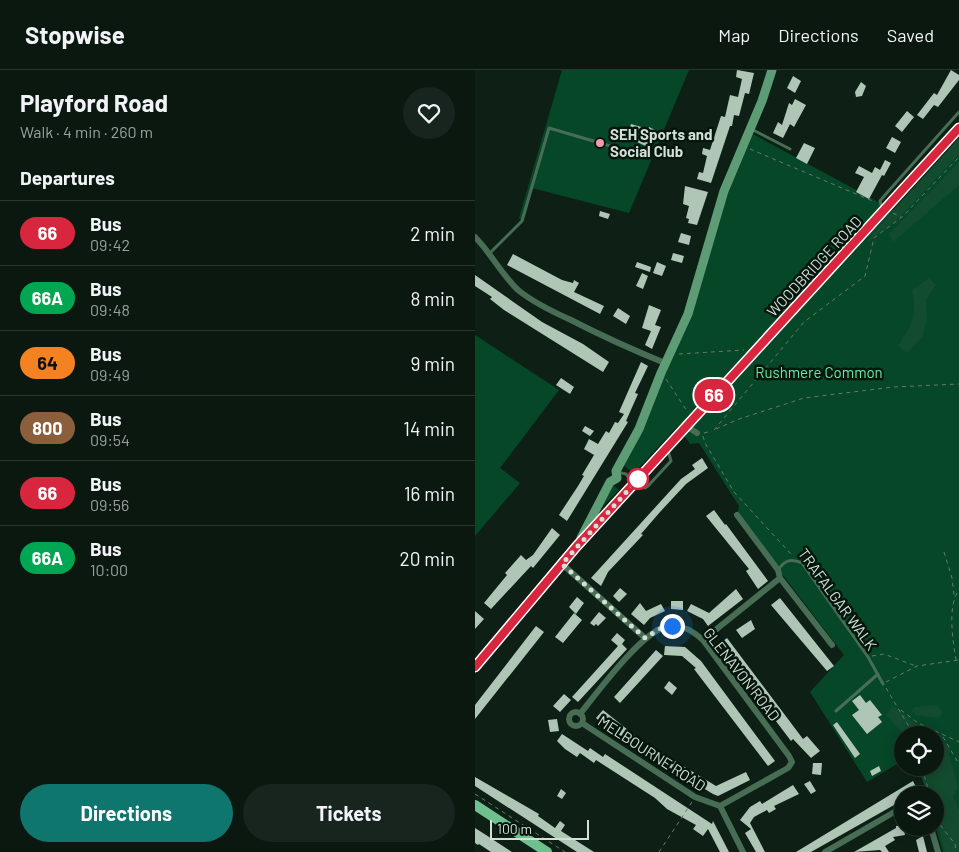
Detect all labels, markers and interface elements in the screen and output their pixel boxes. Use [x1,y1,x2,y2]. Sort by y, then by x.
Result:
text: Stopwise [25,20,125,49]
text: Map [718,24,750,46]
text: Directions [778,24,859,46]
text: Saved [887,24,934,46]
button: heart [403,87,455,139]
text: Playford Road [20,88,168,117]
text: Walk · 4 min · 260 m [20,122,153,141]
place label: SEH Sports and Social Club [610,125,713,160]
marker: SEH Sports and Social Club [594,137,606,149]
text: Departures [20,166,115,189]
text: Bus [90,212,122,235]
street label: WOODBRIDGE ROAD [763,212,865,320]
text: 66 [38,222,57,244]
text: 2 min [410,222,455,245]
text: 09:42 [90,235,130,254]
text: Bus [90,277,122,300]
text: 66A [32,287,63,309]
text: 8 min [411,287,455,310]
text: 09:48 [90,300,130,319]
text: Bus [90,342,122,365]
text: 64 [37,352,58,374]
text: 9 min [411,352,455,375]
park label: Rushmere Common [755,363,883,381]
text: 09:49 [90,365,130,384]
line badge: 66 [691,379,737,411]
text: 66 [704,384,724,406]
text: Bus [90,407,122,430]
text: 800 [32,417,63,439]
text: 14 min [403,417,455,440]
text: 09:54 [90,430,130,449]
unlabelled marker [627,468,649,490]
text: Bus [90,472,122,495]
text: 66 [38,482,57,504]
text: 16 min [404,482,455,505]
text: 09:56 [90,495,129,514]
text: Bus [90,537,122,560]
street label: TRAFALGAR WALK [795,544,881,654]
text: 66A [32,547,63,569]
text: 20 min [399,547,455,570]
text: 10:00 [90,560,128,579]
your location [660,614,685,639]
street label: GLENAVON ROAD [700,624,784,724]
street label: MELBOURNE ROAD [595,711,709,795]
map controls [894,726,944,836]
button: locate [894,726,944,776]
button: Directions [20,784,233,842]
button: Tickets [243,784,455,842]
button: layers [894,786,944,836]
scale bar [490,817,589,840]
text: 100 m [497,820,532,837]

